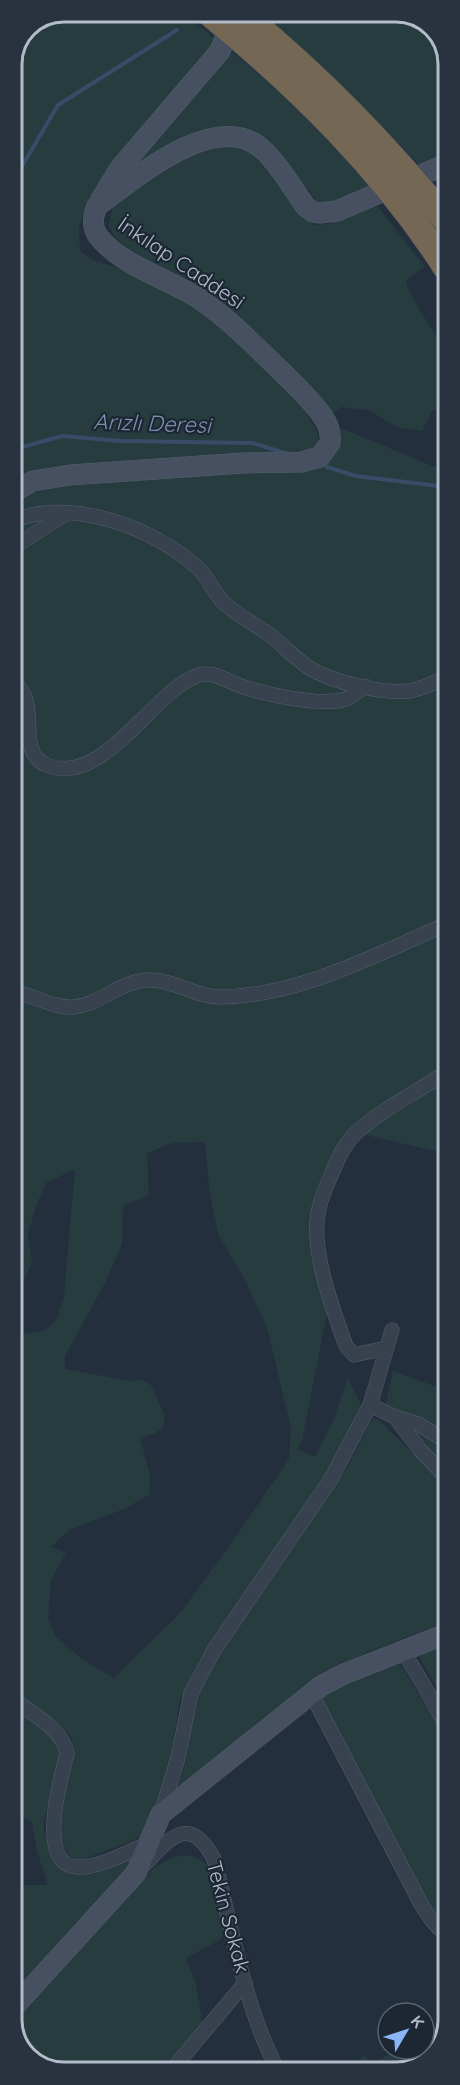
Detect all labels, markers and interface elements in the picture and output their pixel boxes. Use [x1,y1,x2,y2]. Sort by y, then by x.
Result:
street label: İnkılap Caddesi [113,210,250,314]
water label: Arızlı Deresi [93,407,214,439]
street label: Tekin Sokak [201,1858,256,1976]
north arrow [376,2001,436,2061]
text: K [407,2011,429,2032]

